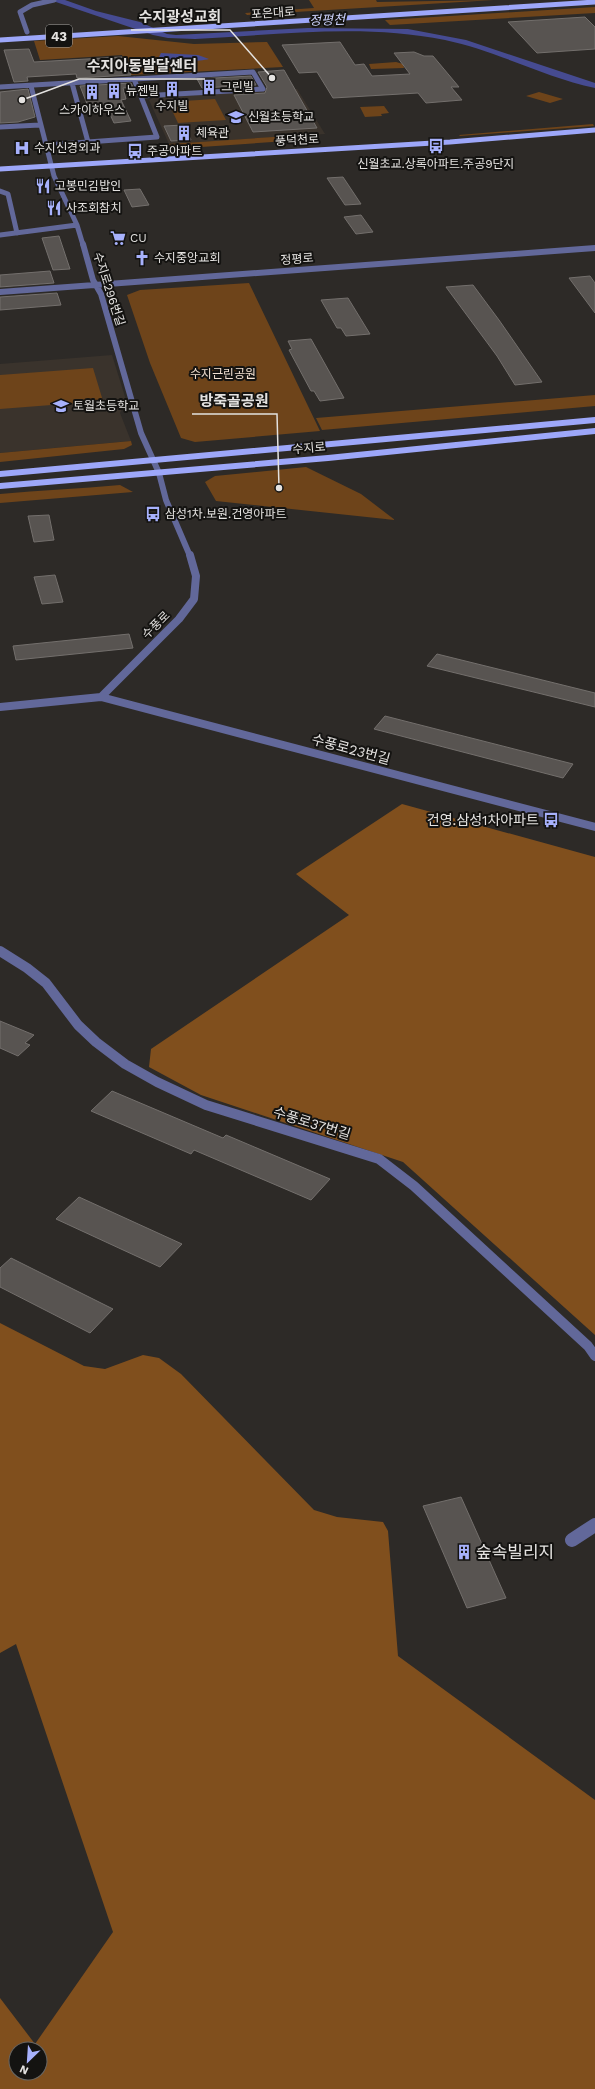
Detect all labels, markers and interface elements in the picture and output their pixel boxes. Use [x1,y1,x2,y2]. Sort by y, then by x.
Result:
callout: 수지광성교회 [131,3,230,30]
street label: 포은대로 [250,4,296,22]
text: 수지광성교회 [139,8,221,26]
water label: 정평천 [309,12,346,28]
road number: 43 [46,25,72,47]
callout: 수지아동발달센터 [79,52,205,79]
text: 수지아동발달센터 [87,57,197,75]
building icon: 그린빌 [200,78,218,96]
building icon: 수지빌 [163,80,181,98]
place label: 그린빌 [221,80,254,94]
building icon: 뉴젠빌 [105,82,123,100]
building icon: 스카이하우스 [83,83,101,101]
place label: 뉴젠빌 [126,84,159,98]
place label: 수지빌 [155,99,189,113]
place label: 스카이하우스 [59,103,125,117]
school or university icon: 신월초등학교 [227,108,245,126]
place label: 신월초등학교 [248,110,314,124]
building icon: 체육관 [175,124,193,142]
place label: 체육관 [196,126,229,140]
street label: 풍덕천로 [275,132,319,148]
bus stop icon: 신월초교.상록아파트.주공9단지 [427,137,445,155]
hospital icon: 수지신경외과 [13,139,31,157]
place label: 수지신경외과 [34,141,100,155]
bus stop icon: 주공아파트 [126,142,144,160]
place label: 주공아파트 [147,144,202,158]
place label: 신월초교.상록아파트.주공9단지 [357,157,515,171]
restaurant icon: 고봉민김밥인 [34,177,52,195]
place label: 고봉민김밥인 [55,179,121,193]
restaurant icon: 사조회참치 [45,199,63,217]
place label: 사조회참치 [66,201,121,215]
supermarket icon: CU [109,229,127,247]
place label: CU [130,231,147,245]
church icon: 수지중앙교회 [133,249,151,267]
street label: 수지로296번길 [90,250,128,328]
place label: 수지중앙교회 [154,251,220,265]
street label: 정평로 [280,251,314,267]
park label: 수지근린공원 [190,367,256,381]
callout: 방죽골공원 [192,387,277,414]
text: 방죽골공원 [199,392,269,410]
school or university icon: 토월초등학교 [52,397,70,415]
place label: 토월초등학교 [73,399,139,413]
street label: 수지로 [292,440,326,456]
bus stop icon: 삼성1차.보원.건영아파트 [144,505,162,523]
place label: 삼성1차.보원.건영아파트 [165,507,286,521]
street label: 수풍로 [139,608,173,642]
street label: 수풍로23번길 [310,731,392,767]
bus stop icon: 건영.삼성1차아파트 [542,811,560,829]
place label: 건영.삼성1차아파트 [427,812,539,828]
street label: 수풍로37번길 [271,1104,353,1142]
place label: 숲속빌리지 [476,1542,554,1562]
building icon: 숲속빌리지 [455,1543,473,1561]
north arrow [8,2041,48,2081]
text: N [18,2062,30,2077]

